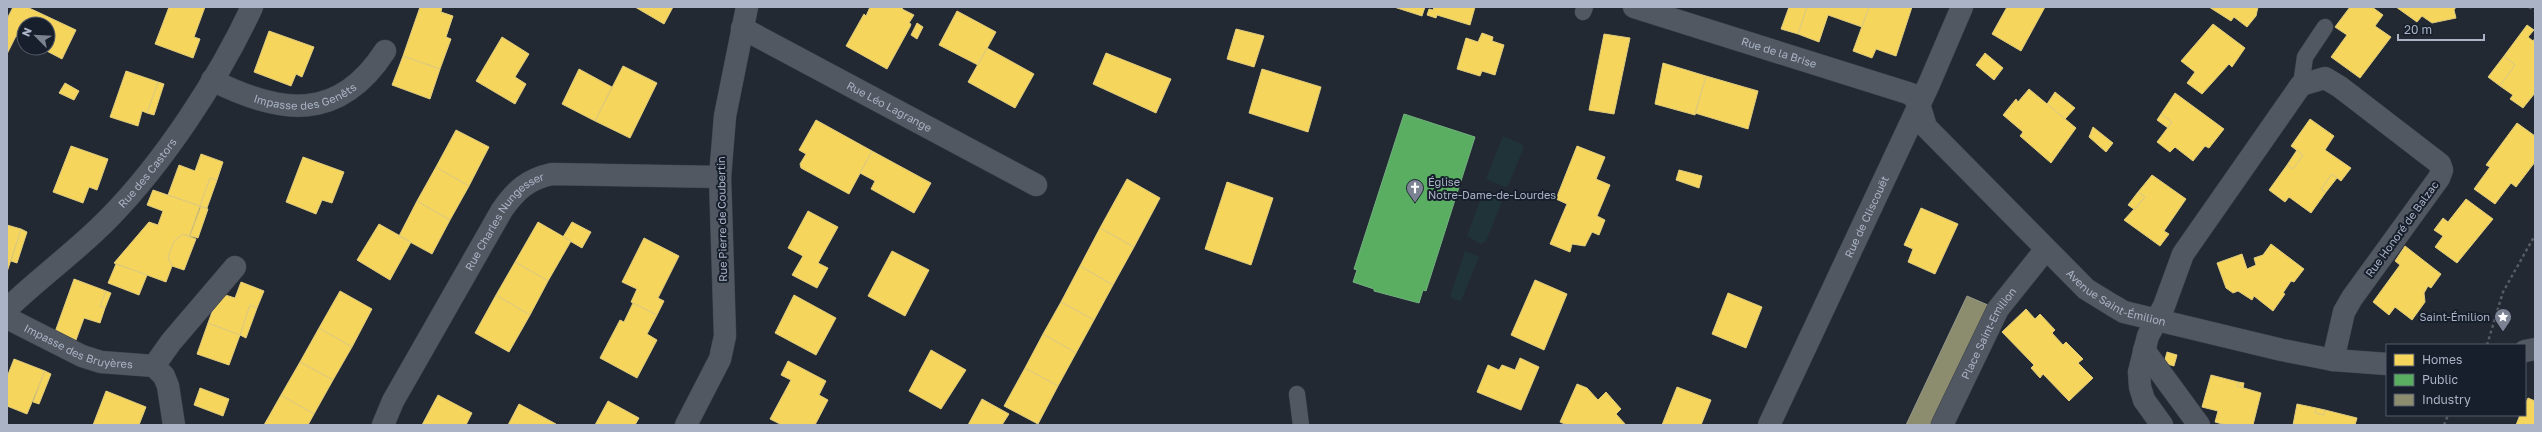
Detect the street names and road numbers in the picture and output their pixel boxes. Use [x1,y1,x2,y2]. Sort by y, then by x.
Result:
street label: Rue de la Brise [1740,34,1818,70]
street label: Rue Léo Lagrange [845,78,934,134]
street label: Impasse des Genêts [252,80,359,112]
street label: Rue des Castors [115,135,179,210]
street label: Rue Pierre de Coubertin [714,156,729,282]
street label: Rue Charles Nungesser [462,169,546,273]
street label: Rue de Cliscouët [1841,174,1891,260]
street label: Rue Honoré de Balzac [2362,178,2441,279]
street label: Avenue Saint-Émilion [2064,266,2167,328]
street label: Place Saint-Emilion [1958,285,2019,381]
street label: Impasse des Bruyères [22,321,134,370]

